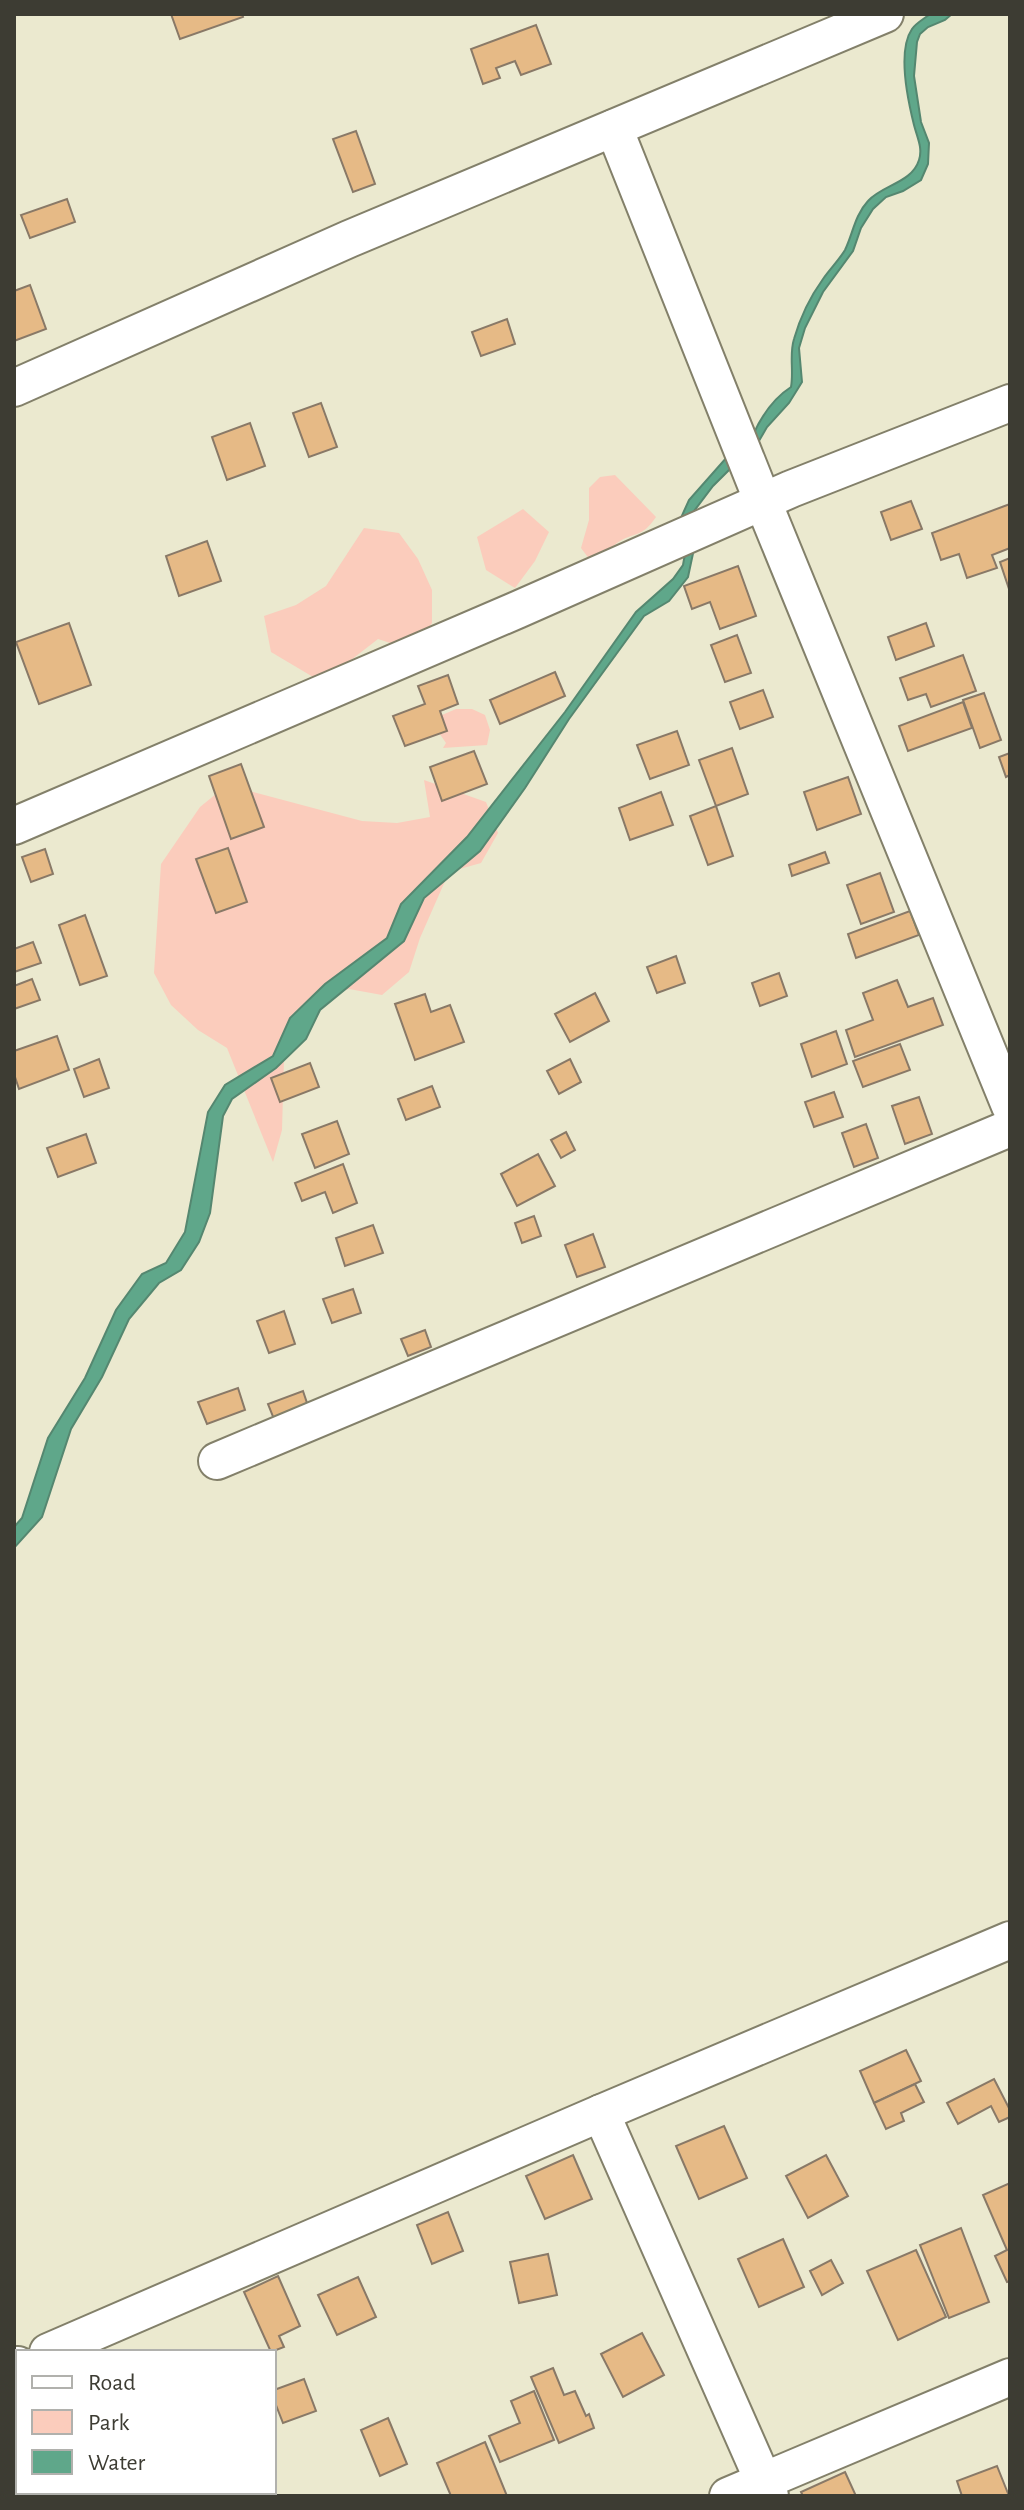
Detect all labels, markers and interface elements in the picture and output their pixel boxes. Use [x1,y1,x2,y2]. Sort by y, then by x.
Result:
legend [16,2350,276,2494]
text: Road [88,2371,136,2395]
text: Park [88,2411,129,2435]
text: Water [88,2451,146,2475]

